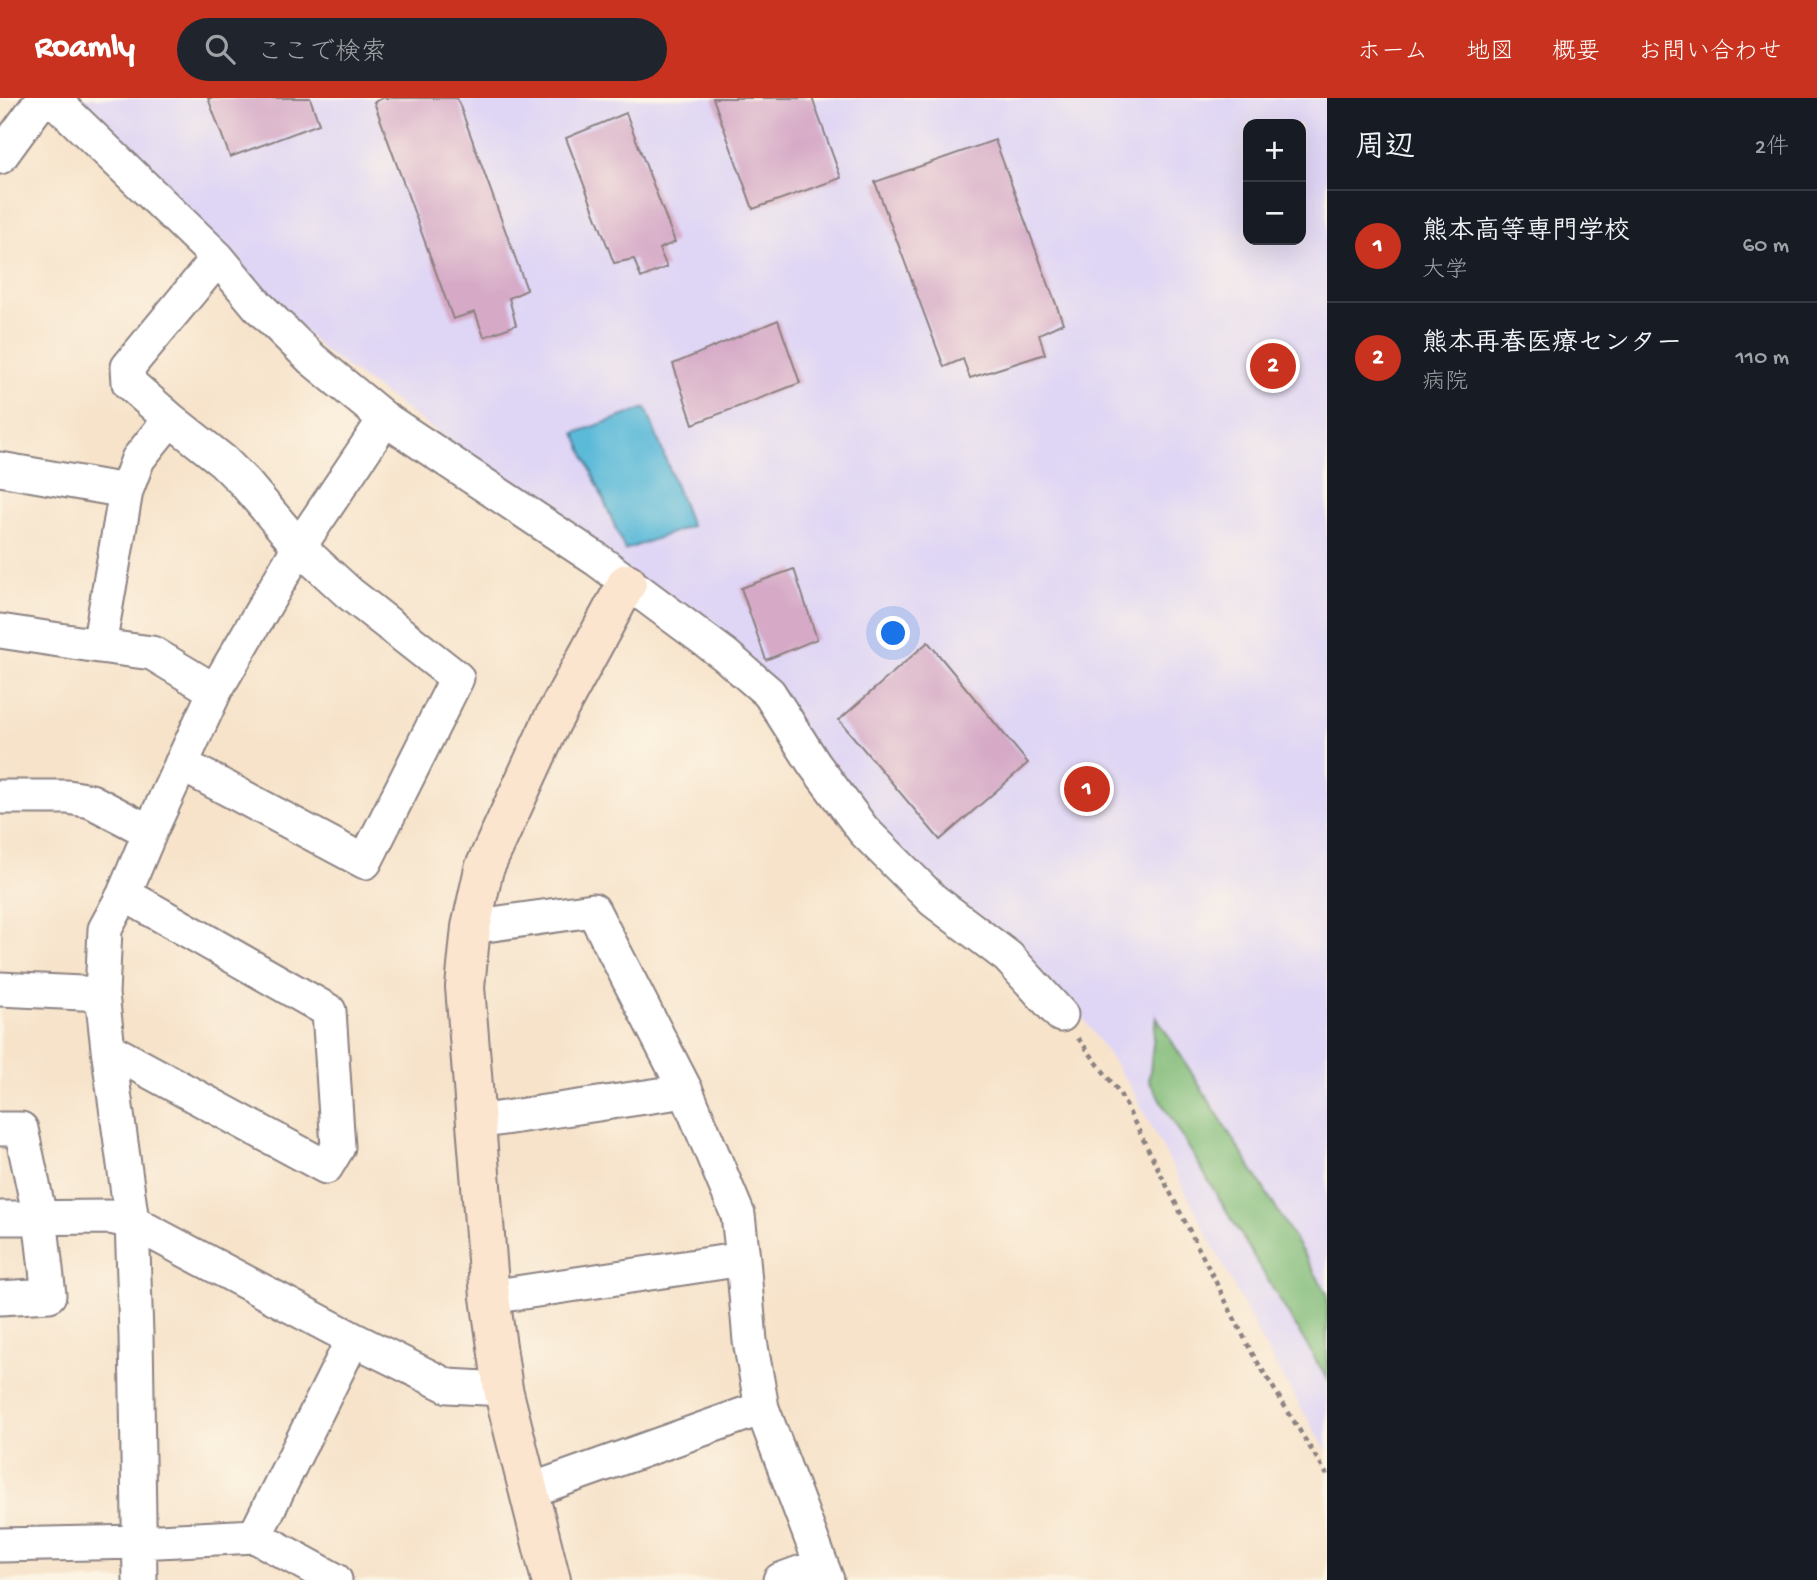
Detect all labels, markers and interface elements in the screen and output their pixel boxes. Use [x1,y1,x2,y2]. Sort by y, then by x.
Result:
search box [177,18,667,81]
text: Roamly [35,30,135,68]
icon: search [201,30,239,68]
text: ここで検索 [257,39,387,70]
text: ホーム [1357,39,1428,68]
text: 地図 [1466,39,1514,68]
text: 概要 [1552,39,1600,68]
text: お問い合わせ [1638,39,1782,68]
map controls [1243,119,1306,245]
button: + [1243,119,1306,182]
text: 周辺 [1355,132,1415,167]
text: 2件 [1755,135,1789,162]
button: − [1243,182,1306,245]
text: 熊本高等専門学校 [1422,218,1630,249]
text: 1 [1373,233,1383,260]
text: 60 m [1743,233,1789,260]
text: 大学 [1422,258,1468,285]
text: 熊本再春医療センター [1422,330,1682,361]
pin: 2 [1250,340,1296,392]
text: 2 [1372,345,1384,372]
text: 110 m [1736,345,1789,372]
text: 病院 [1422,370,1468,397]
your location [876,616,910,650]
pin: 1 [1064,763,1110,815]

